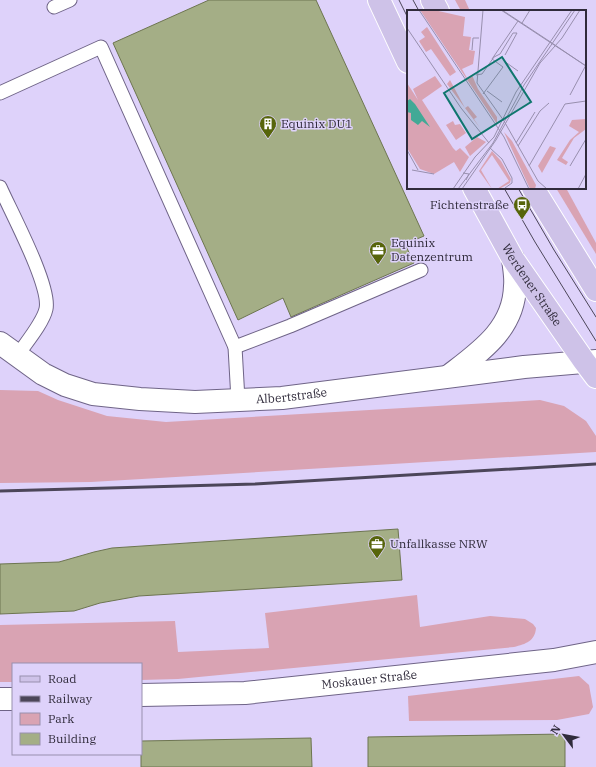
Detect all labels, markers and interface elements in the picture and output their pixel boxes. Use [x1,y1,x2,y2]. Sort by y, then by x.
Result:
inset map [407,10,586,189]
building icon: Equinix DU1 [258,114,278,139]
place label: Equinix DU1 [281,116,352,131]
bus stop icon: Fichtenstraße [512,195,532,220]
place label: Fichtenstraße [430,197,509,212]
place label: Equinix Datenzentrum [391,235,474,264]
office icon: Equinix Datenzentrum [368,240,388,265]
street label: Werdener Straße [499,241,565,329]
street label: Albertstraße [256,384,328,406]
office icon: Unfallkasse NRW [367,534,387,559]
place label: Unfallkasse NRW [390,536,488,551]
legend [12,663,142,755]
street label: Moskauer Straße [321,667,418,692]
text: Road [48,671,77,686]
text: Railway [48,691,93,706]
text: Park [48,711,74,726]
north arrow [544,715,584,755]
text: N [547,722,564,737]
text: Building [48,731,96,746]

